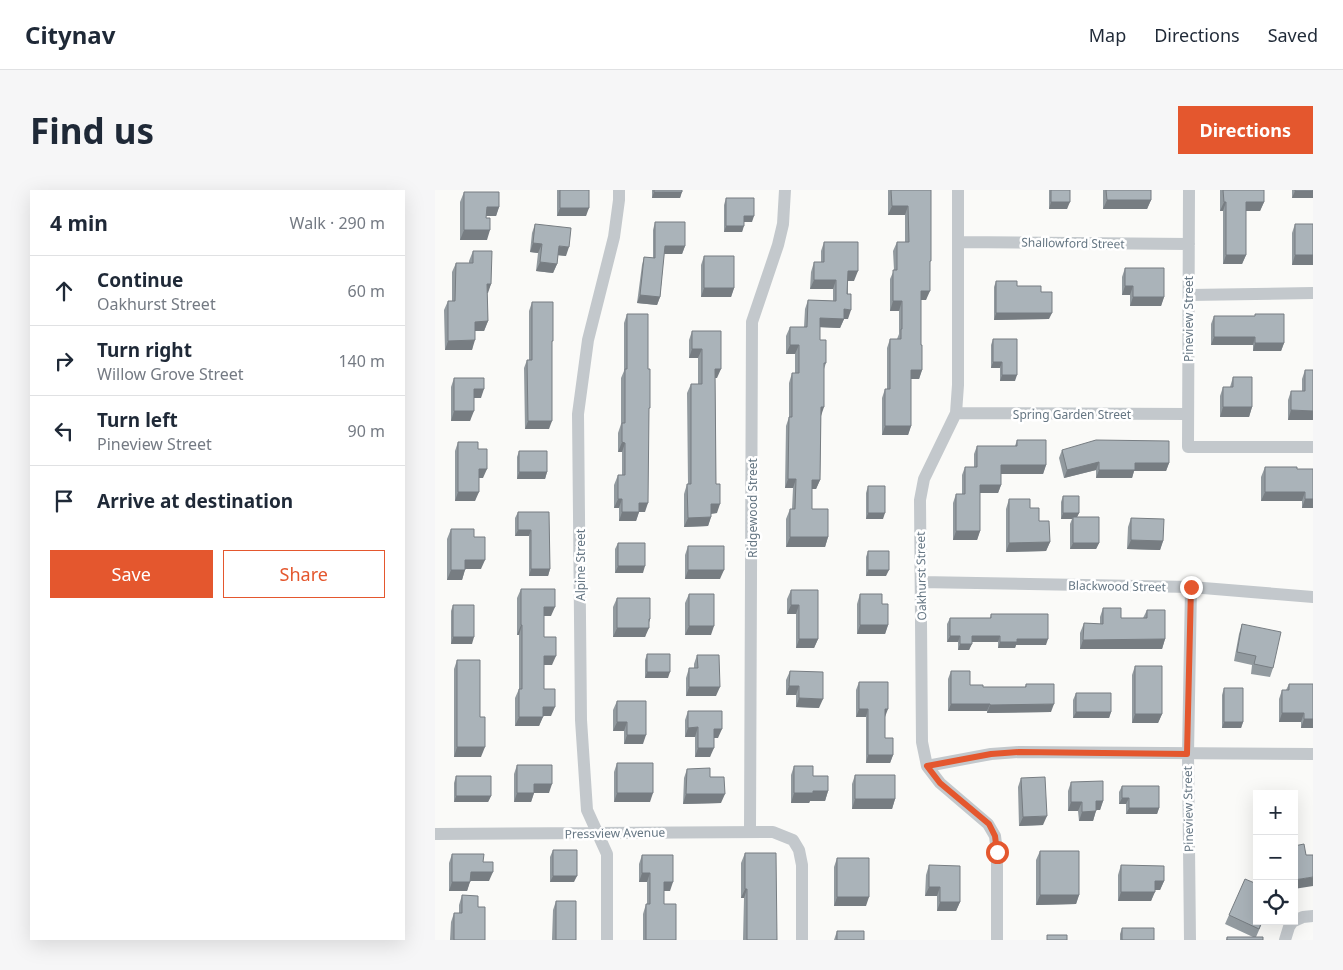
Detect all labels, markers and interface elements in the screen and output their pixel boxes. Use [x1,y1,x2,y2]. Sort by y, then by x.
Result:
text: Citynav [25,18,115,51]
text: Map [1089,23,1126,47]
text: Directions [1154,23,1240,47]
text: Saved [1268,23,1318,47]
button: Directions [1178,106,1313,154]
text: Find us [30,107,154,154]
text: 4 min [50,209,108,237]
text: Walk · 290 m [290,212,385,234]
street label: Shallowford Street [1021,234,1126,252]
text: Continue [97,267,183,293]
street label: Pineview Street [1180,275,1197,362]
icon: ahead [50,277,78,305]
text: 60 m [348,280,385,302]
text: Oakhurst Street [97,293,216,315]
text: Turn right [97,337,192,363]
icon: right [50,347,78,375]
text: 140 m [338,350,385,372]
text: Willow Grove Street [97,363,244,385]
street label: Spring Garden Street [1013,406,1132,423]
text: Turn left [97,407,178,433]
icon: left [50,417,78,445]
text: 90 m [348,420,385,442]
text: Pineview Street [97,433,212,455]
street label: Ridgewood Street [744,457,761,558]
icon: arrive [50,487,78,515]
text: Arrive at destination [97,488,293,514]
street label: Alpine Street [572,528,589,601]
street label: Oakhurst Street [912,531,930,621]
button: Save [50,550,213,598]
button: Share [223,550,385,598]
route end [1180,576,1203,599]
street label: Blackwood Street [1068,577,1167,595]
street label: Pineview Street [1179,765,1197,852]
map controls [1253,790,1298,925]
button: + [1253,790,1298,835]
street label: Pressview Avenue [565,824,666,842]
button: − [1253,835,1298,880]
route start [986,841,1009,864]
button: locate [1253,880,1298,925]

